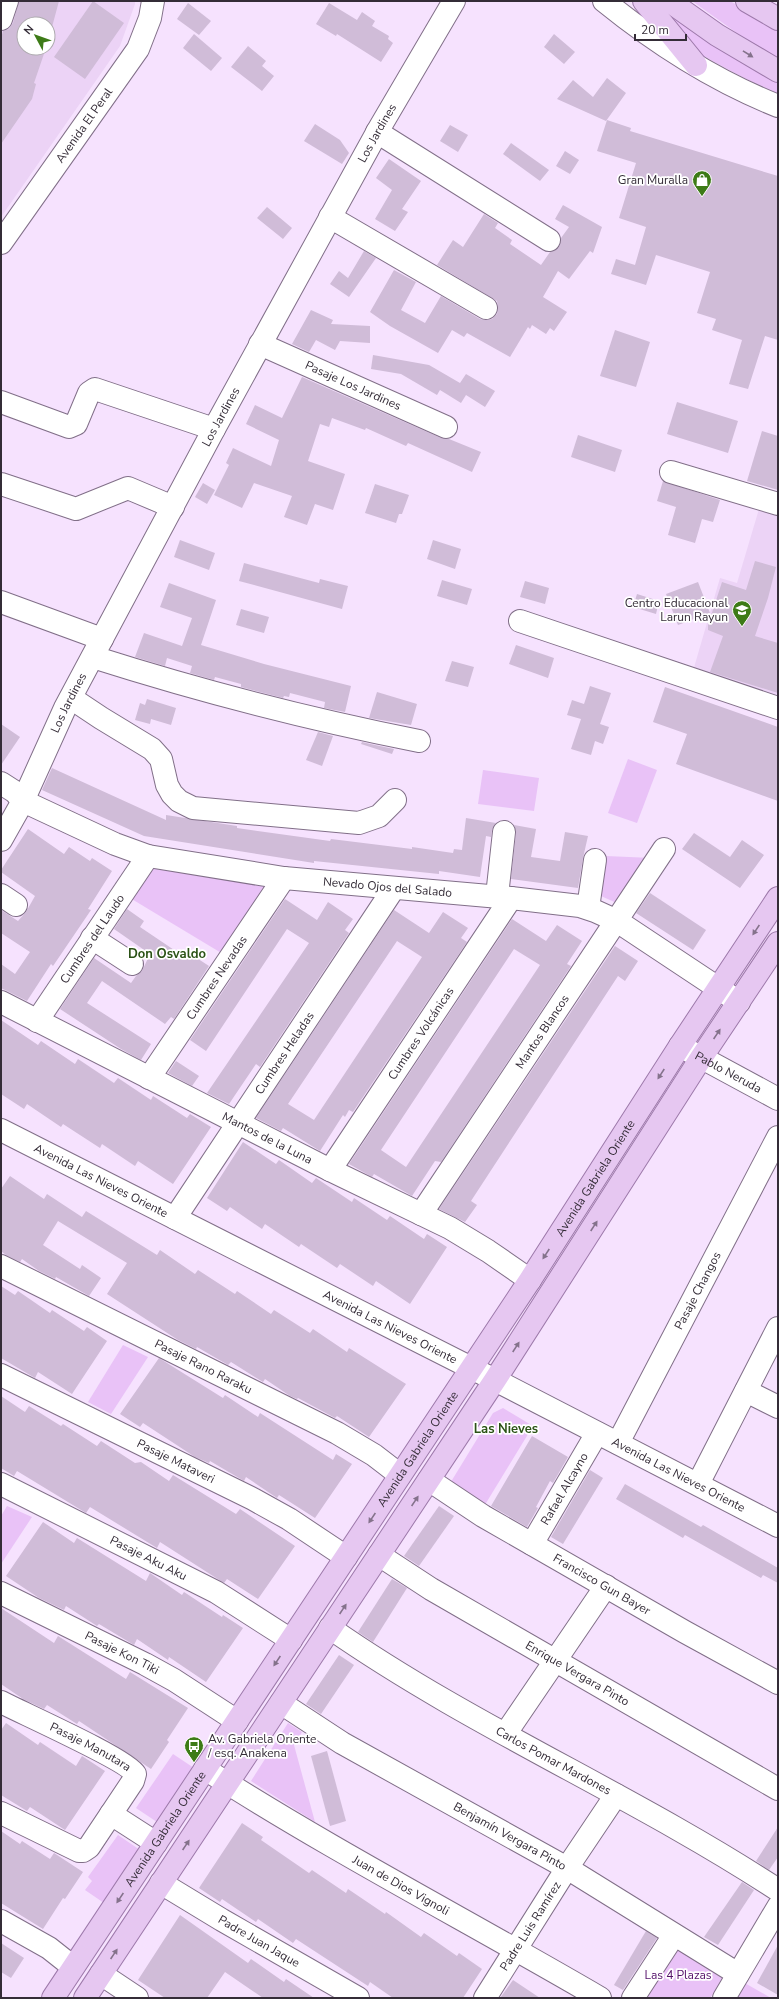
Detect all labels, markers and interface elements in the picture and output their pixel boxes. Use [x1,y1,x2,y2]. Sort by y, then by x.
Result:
north arrow [16,16,56,56]
scale bar [635,16,686,42]
text: N [20,22,37,38]
text: 20 m [641,22,669,38]
one-way arrow [742,50,754,57]
street label: Avenida El Peral [52,84,116,166]
street label: Los Jardines [354,100,400,165]
shop icon: Gran Muralla [691,169,713,197]
place label: Gran Muralla [618,172,688,188]
street label: Pasaje Los Jardines [303,357,404,414]
street label: Los Jardines [198,384,244,449]
place label: Centro Educacional Larun Rayun [625,595,728,625]
school or university icon: Centro Educacional Larun Rayun [731,599,753,627]
street label: Los Jardines [47,670,90,735]
street label: Nevado Ojos del Salado [322,873,453,901]
street label: Cumbres del Laudo [56,891,128,987]
one-way arrow [752,925,760,936]
street label: Cumbres Nevadas [183,932,251,1023]
district label: Don Osvaldo [128,945,206,963]
street label: Cumbres Volcánicas [384,984,458,1083]
street label: Mantos Blancos [512,991,573,1072]
street label: Cumbres Heladas [251,1008,318,1097]
one-way arrow [713,1029,721,1039]
street label: Pablo Neruda [692,1048,765,1097]
one-way arrow [658,1068,665,1080]
street label: Mantos de la Luna [220,1108,315,1168]
street label: Avenida Gabriela Oriente [552,1117,639,1240]
street label: Avenida Las Nieves Oriente [31,1140,171,1221]
one-way arrow [590,1221,598,1231]
one-way arrow [542,1249,550,1259]
street label: Pasaje Changos [671,1249,725,1332]
street label: Avenida Las Nieves Oriente [320,1286,460,1367]
street label: Pasaje Rano Raraku [152,1336,255,1398]
one-way arrow [512,1342,520,1352]
street label: Avenida Gabriela Oriente [373,1388,462,1510]
district label: Las Nieves [474,1420,538,1438]
street label: Avenida Las Nieves Oriente [609,1434,748,1516]
street label: Pasaje Mataveri [134,1435,218,1487]
street label: Rafael Alcayno [537,1449,592,1528]
one-way arrow [411,1496,419,1506]
one-way arrow [368,1513,376,1523]
street label: Pasaje Aku Aku [107,1532,190,1584]
street label: Francisco Gun Bayer [550,1550,654,1619]
one-way arrow [339,1604,347,1614]
street label: Pasaje Kon Tiki [82,1628,162,1678]
street label: Enrique Vergara Pinto [522,1637,632,1710]
one-way arrow [273,1656,281,1666]
street label: Pasaje Manutara [47,1719,134,1775]
street label: Carlos Pomar Mardones [493,1723,614,1799]
place label: Av. Gabriela Oriente / esq. Anakena [207,1731,316,1761]
bus stop icon: Av. Gabriela Oriente / esq. Anakena [183,1735,205,1763]
street label: Avenida Gabriela Oriente [121,1768,210,1890]
street label: Benjamín Vergara Pinto [451,1798,570,1874]
one-way arrow [182,1840,190,1851]
street label: Juan de Dios Vignoli [349,1851,452,1919]
street label: Padre Luis Ramírez [496,1878,565,1974]
one-way arrow [116,1892,124,1903]
street label: Padre Juan Jaque [215,1911,303,1971]
one-way arrow [110,1949,118,1959]
park label: Las 4 Plazas [644,1967,712,1983]

